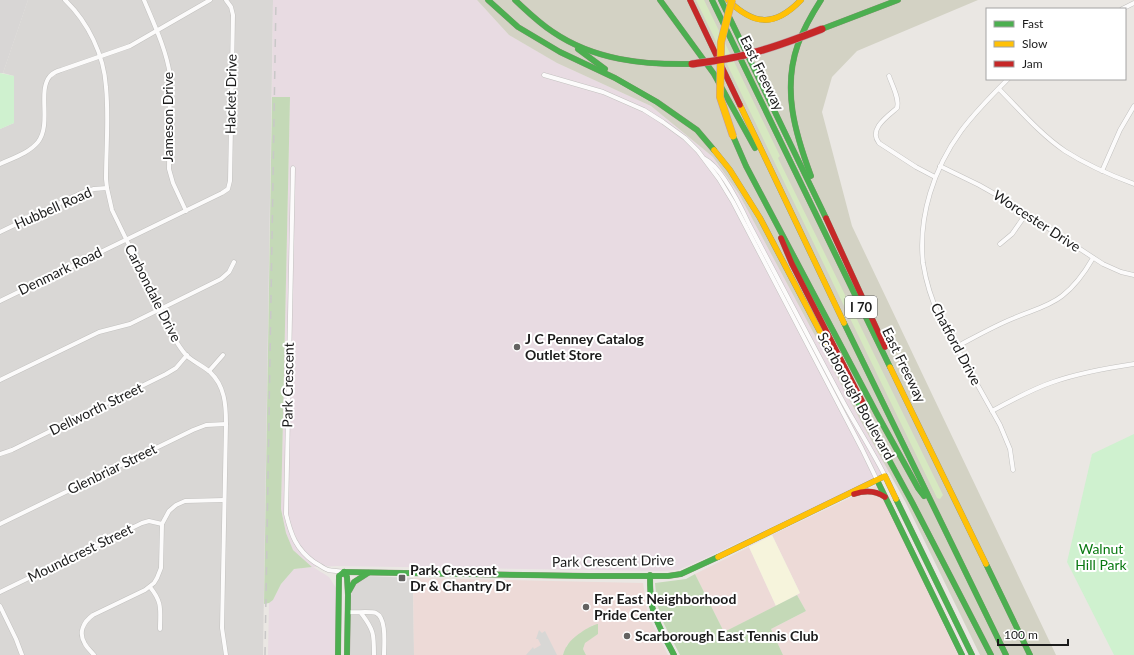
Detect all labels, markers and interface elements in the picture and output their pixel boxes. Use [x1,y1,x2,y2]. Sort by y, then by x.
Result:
legend [986,8,1126,80]
text: Fast [1022,16,1044,31]
street label: East Freeway [737,32,788,114]
text: Slow [1022,36,1048,51]
street label: Hacket Drive [221,54,240,134]
text: Jam [1022,56,1043,71]
street label: Jameson Drive [159,72,176,162]
street label: Hubbell Road [12,183,94,232]
street label: Worcester Drive [990,186,1084,255]
street label: Carbondale Drive [121,241,185,345]
street label: Denmark Road [15,243,104,298]
road number: I 70 [845,296,877,318]
street label: Chatford Drive [928,300,985,388]
street label: East Freeway [879,324,930,406]
street label: Scarborough Boulevard [814,329,899,463]
place label: J C Penney Catalog Outlet Store [525,330,644,363]
street label: Park Crescent [278,342,297,428]
marker: J C Penney Catalog Outlet Store [512,342,522,352]
street label: Dellworth Street [46,379,145,438]
street label: Glenbriar Street [64,440,159,497]
street label: Moundcrest Street [25,520,135,585]
park label: Walnut Hill Park [1075,540,1128,573]
street label: Park Crescent Drive [552,551,674,570]
place label: Park Crescent Dr & Chantry Dr [410,561,512,594]
marker: Park Crescent Dr & Chantry Dr [397,573,407,583]
place label: Far East Neighborhood Pride Center [594,590,736,623]
marker: Far East Neighborhood Pride Center [581,602,591,612]
scale bar [998,621,1068,647]
place label: Scarborough East Tennis Club [635,627,819,644]
text: 100 m [1004,627,1038,642]
marker: Scarborough East Tennis Club [622,631,632,641]

